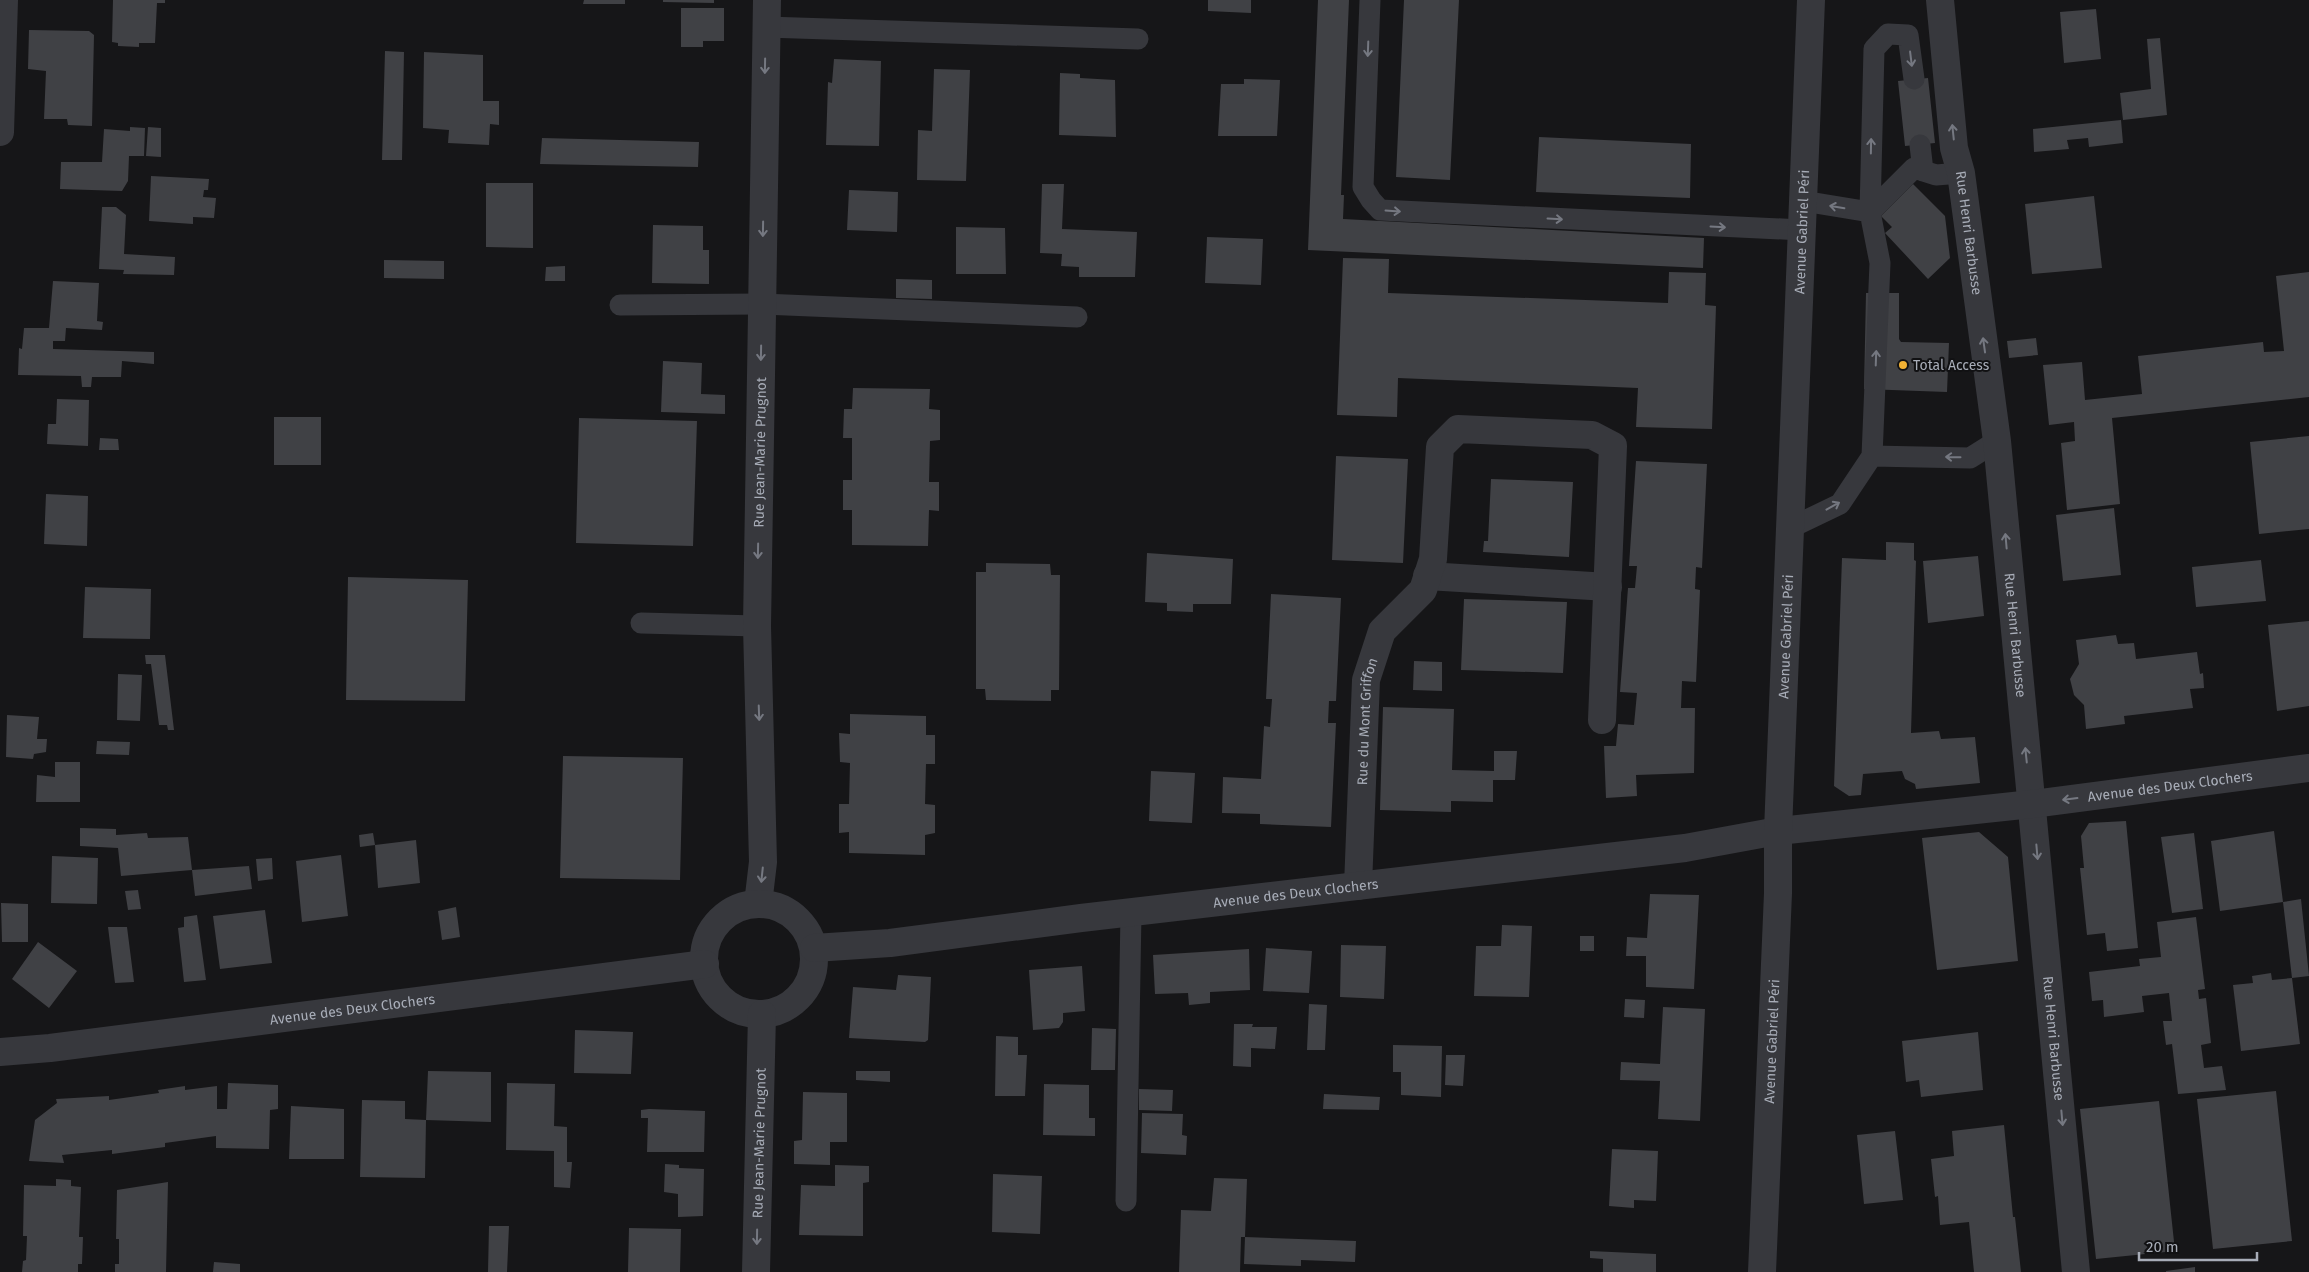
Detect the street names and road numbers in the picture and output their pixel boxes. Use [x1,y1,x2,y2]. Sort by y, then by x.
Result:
street label: Avenue Gabriel Péri [1791,169,1813,294]
street label: Rue Henri Barbusse [1952,170,1986,296]
street label: Rue Jean-Marie Prugnot [750,376,769,528]
street label: Rue Henri Barbusse [2001,572,2030,698]
street label: Avenue Gabriel Péri [1775,574,1797,699]
street label: Rue du Mont Griffon [1353,656,1381,786]
street label: Avenue des Deux Clochers [2087,767,2254,805]
street label: Avenue des Deux Clochers [1212,875,1380,911]
street label: Rue Henri Barbusse [2039,975,2068,1101]
street label: Avenue Gabriel Péri [1761,979,1783,1104]
street label: Avenue des Deux Clochers [269,990,436,1028]
street label: Rue Jean-Marie Prugnot [749,1067,769,1219]

